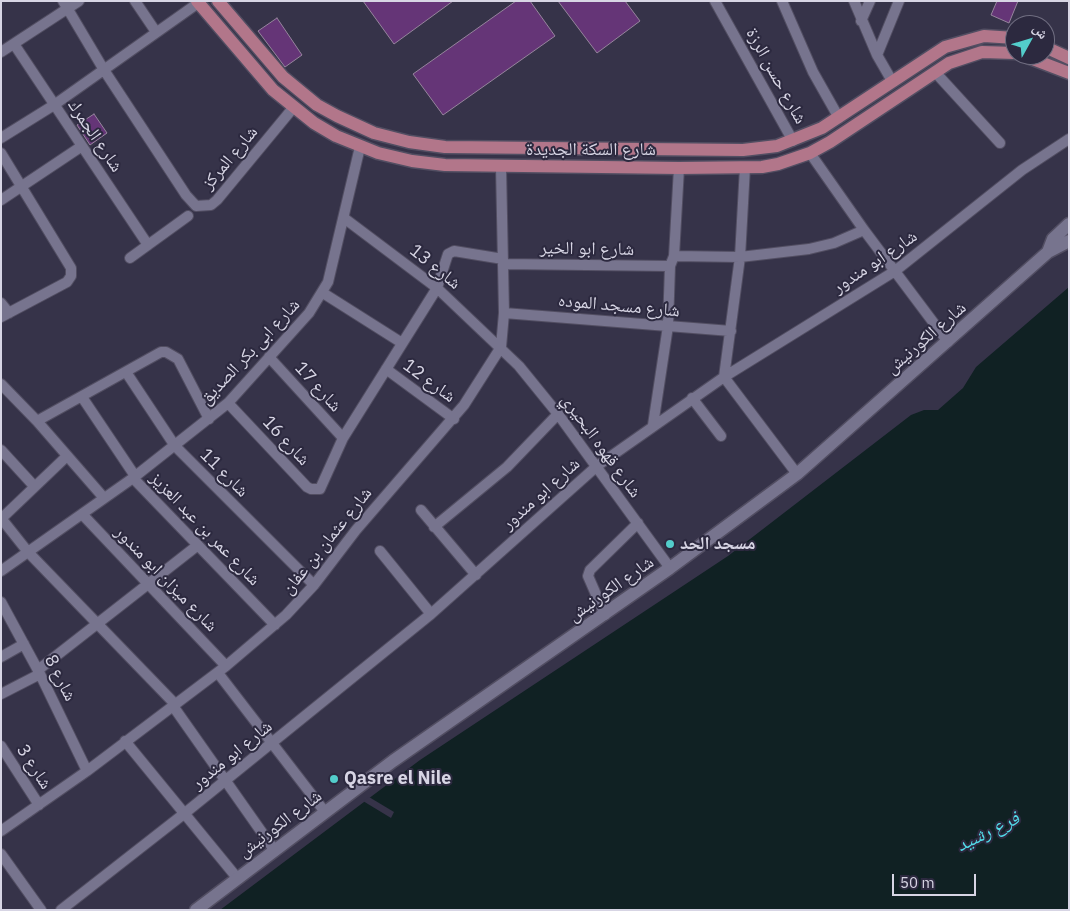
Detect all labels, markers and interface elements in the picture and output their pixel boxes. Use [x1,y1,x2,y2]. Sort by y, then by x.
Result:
north arrow [1005,15,1055,65]
text: ش [1029,20,1053,43]
street label: شارع حسن الرزة [741,24,811,128]
street label: شارع الجمرك [63,95,127,177]
street label: شارع المركز [197,122,263,194]
street label: شارع السكة الجديدة [526,139,656,161]
street label: شارع ابو مندور [828,226,922,298]
street label: شارع ابو الخير [540,237,634,261]
street label: شارع 13 [405,240,465,294]
street label: شارع مسجد الموده [557,290,681,322]
street label: شارع ابى بكر الصديق [195,294,305,410]
street label: شارع الكورنيش [881,297,971,379]
street label: شارع 12 [398,355,460,407]
street label: شارع 17 [290,357,346,417]
street label: شارع قهوه البحيري [556,390,646,502]
street label: شارع 16 [258,412,314,470]
street label: شارع 11 [195,444,253,502]
street label: شارع ابو مندور [497,453,585,535]
street label: شارع عمر بن عبد العزيز [145,468,265,590]
street label: شارع عثمان بن عفان [277,483,377,599]
street label: شارع ميزان ابو مندور [110,522,222,636]
place label: مسجد الحد [680,533,755,555]
marker: مسجد الحد [664,538,676,550]
street label: شارع الكورنيش [564,551,658,627]
street label: شارع 8 [39,651,81,705]
street label: شارع ابو مندور [187,716,277,794]
street label: شارع 3 [12,740,56,794]
place label: Qasre el Nile [344,768,451,790]
marker: Qasre el Nile [328,773,340,785]
street label: شارع الكورنيش [234,785,326,863]
water label: فرع رشيد [953,807,1023,857]
scale bar [895,864,979,896]
text: 50 m [900,873,935,892]

